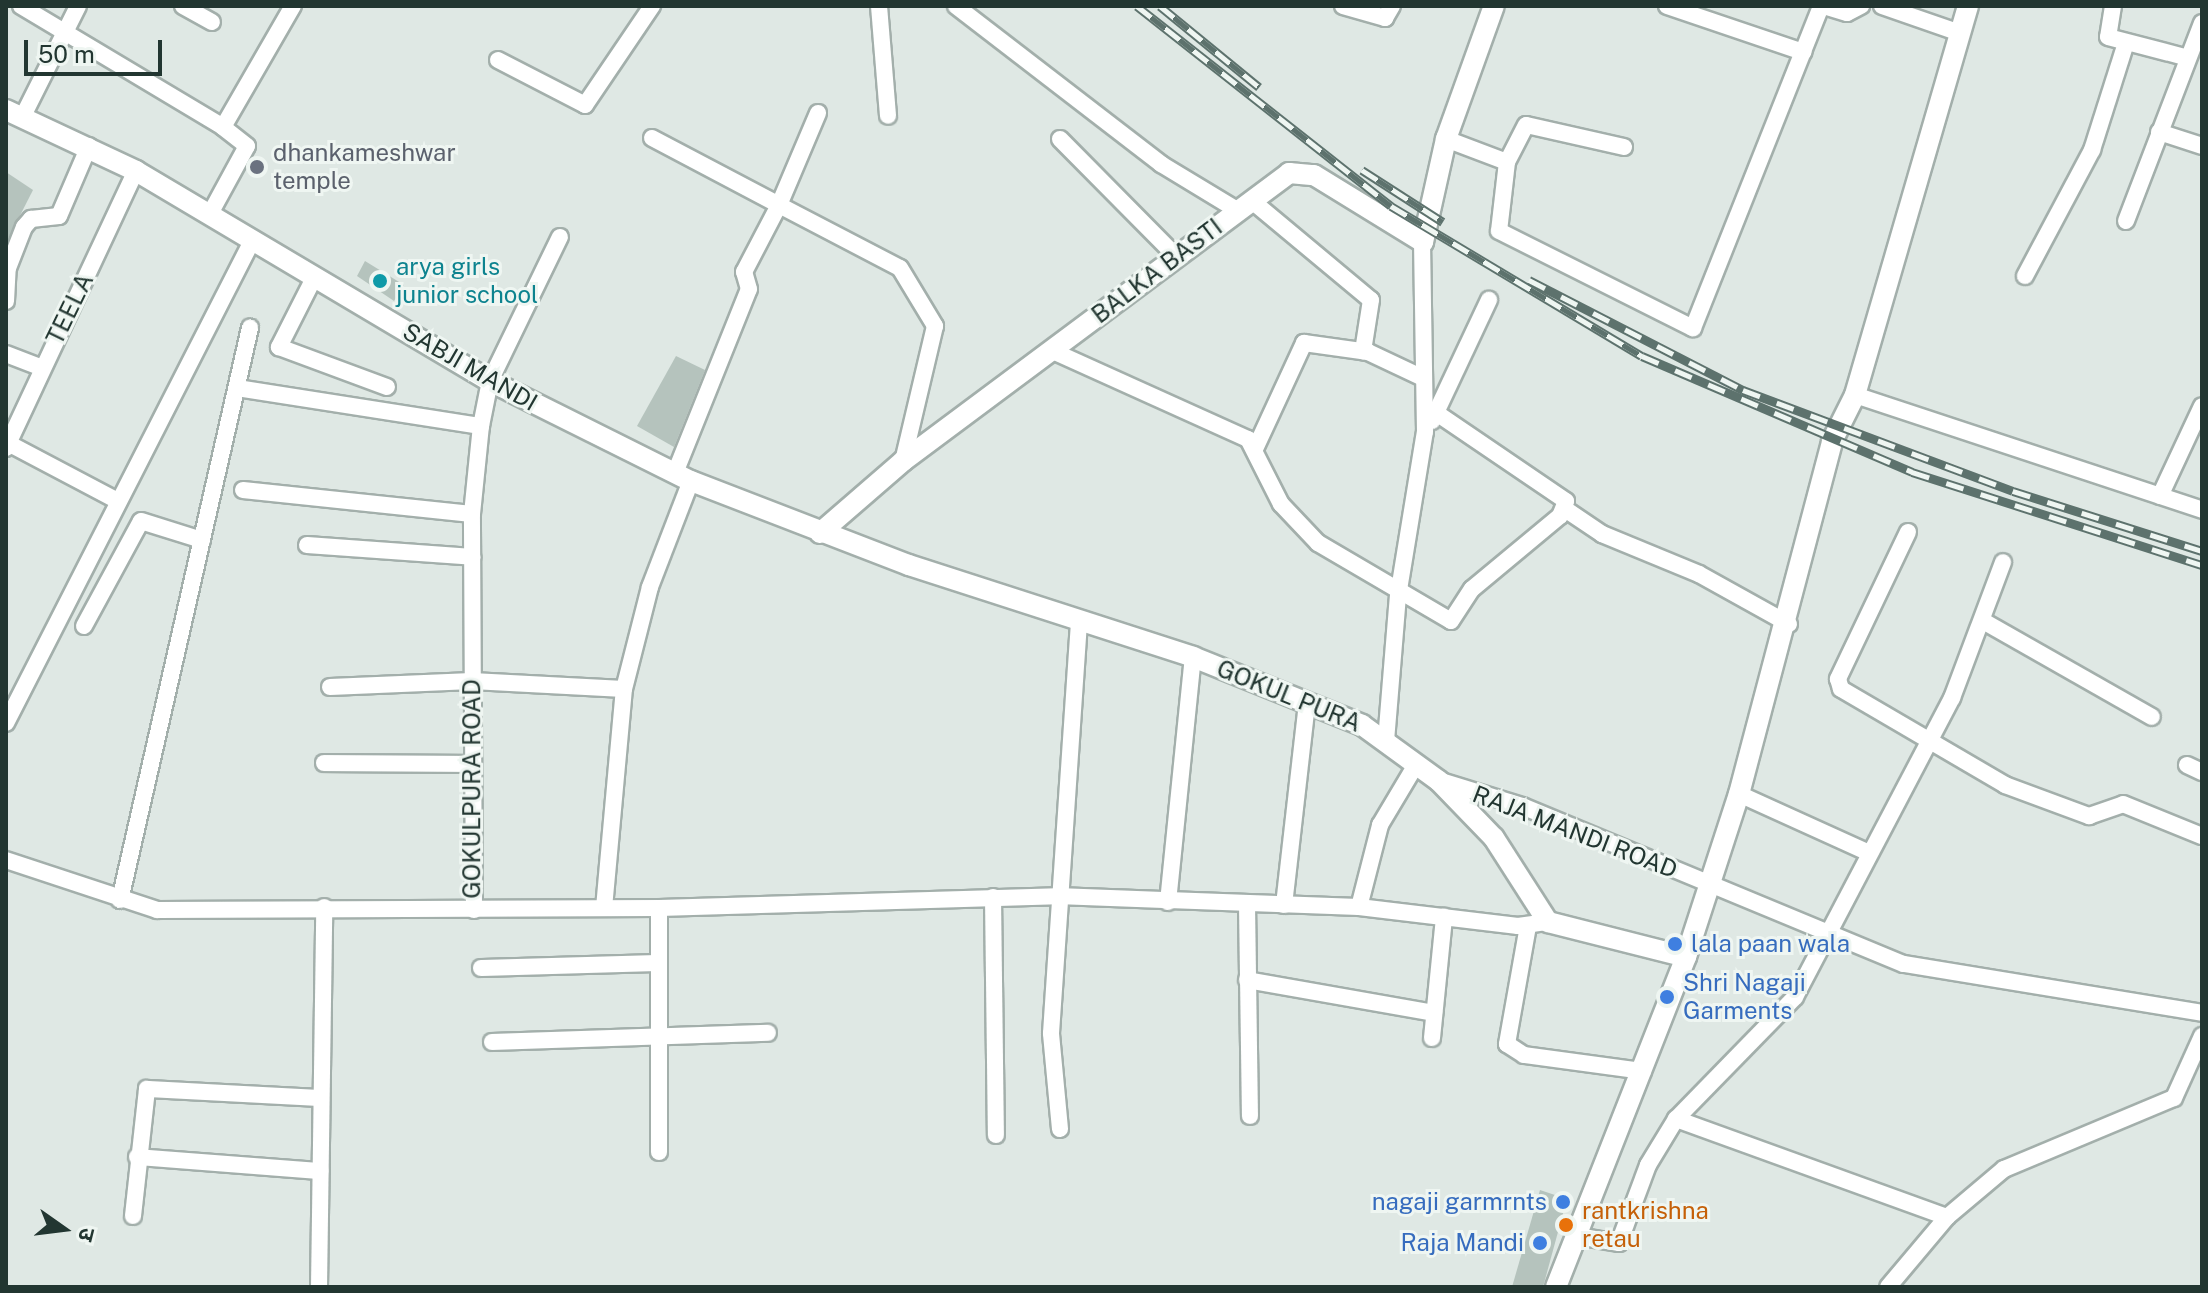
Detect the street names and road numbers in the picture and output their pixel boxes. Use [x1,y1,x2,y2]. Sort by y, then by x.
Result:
street label: BALKA BASTI [1086,213,1228,329]
street label: TEELA [40,269,100,349]
street label: SABJI MANDI [398,317,542,417]
street label: GOKUL PURA [1213,654,1365,738]
street label: GOKULPURA ROAD [458,679,486,899]
street label: RAJA MANDI ROAD [1469,780,1681,884]

